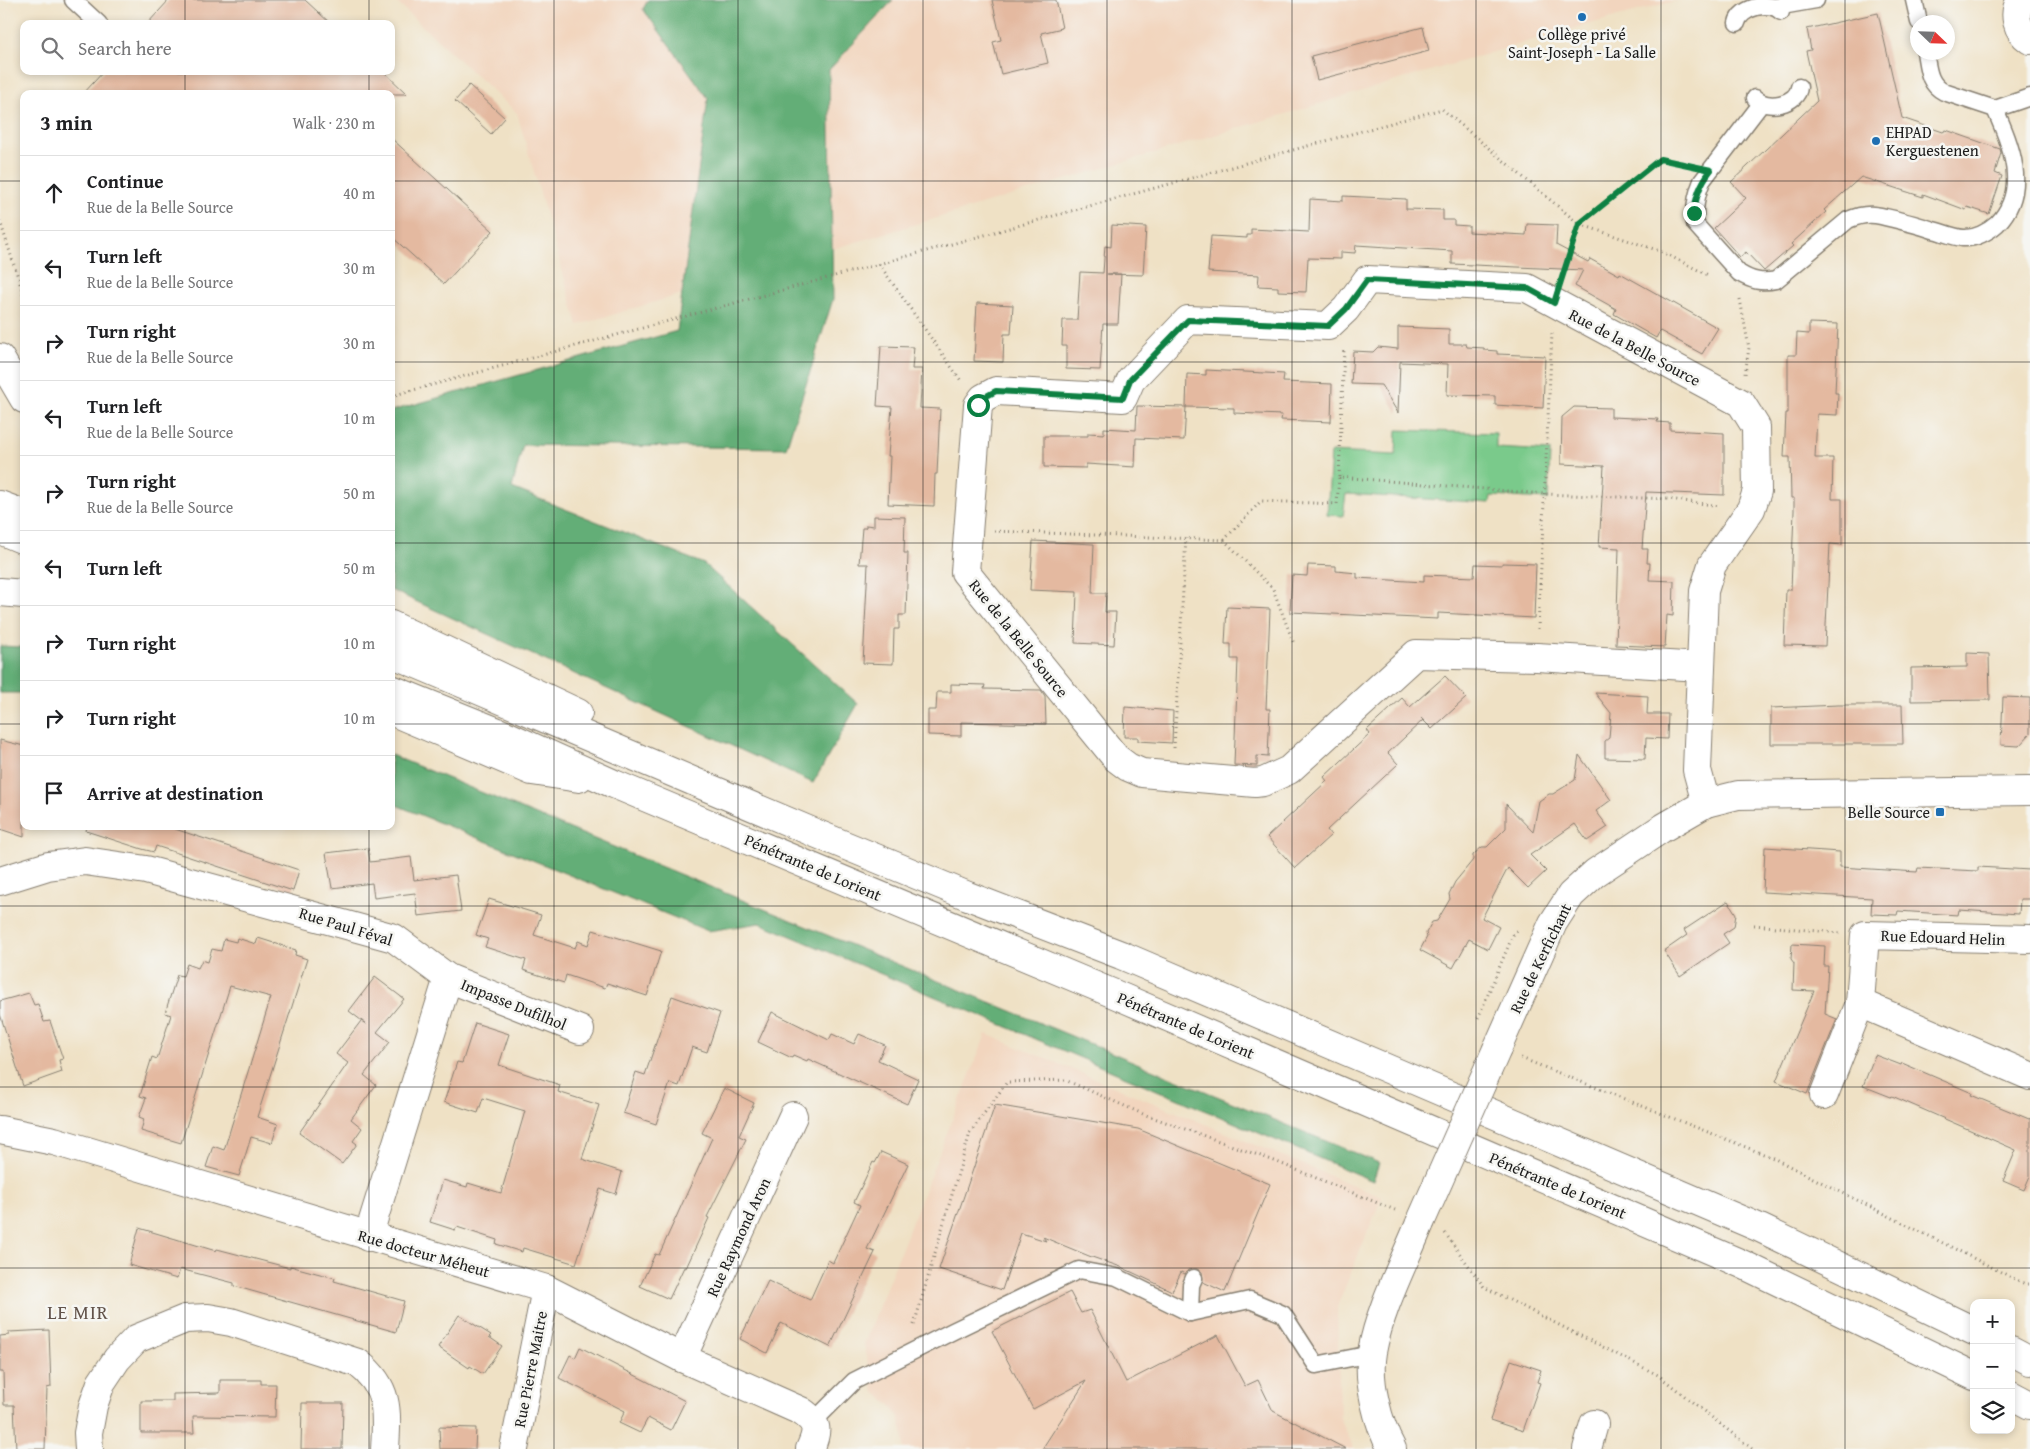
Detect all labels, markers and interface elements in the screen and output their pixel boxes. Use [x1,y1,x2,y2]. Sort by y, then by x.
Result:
marker: Collège privé Saint-Joseph - La Salle [1576,11,1588,23]
north arrow [1910,15,1955,60]
search box [20,20,395,75]
place label: Collège privé Saint-Joseph - La Salle [1508,22,1656,64]
icon: search [38,34,66,62]
text: Search here [78,34,172,62]
text: 3 min [40,107,92,138]
text: Walk · 230 m [292,111,375,135]
place label: EHPAD Kerguestenen [1886,120,1979,162]
marker: EHPAD Kerguestenen [1870,135,1882,147]
text: Continue [87,167,164,195]
icon: ahead [40,179,68,207]
text: 40 m [343,181,375,205]
text: Rue de la Belle Source [87,195,233,219]
route end [1683,202,1706,225]
text: Turn left [87,242,162,270]
icon: left [40,254,68,282]
text: 30 m [343,256,375,280]
text: Rue de la Belle Source [87,270,233,294]
street label: Rue de la Belle Source [1565,302,1705,392]
text: Turn right [87,317,176,345]
icon: right [40,329,68,357]
text: 30 m [343,331,375,355]
text: Rue de la Belle Source [87,345,233,369]
text: Turn left [87,392,162,420]
route start [967,394,990,417]
icon: left [40,404,68,432]
text: 10 m [343,406,375,430]
text: Rue de la Belle Source [87,420,233,444]
text: Turn right [87,467,176,495]
icon: right [40,479,68,507]
text: 50 m [343,481,375,505]
text: Rue de la Belle Source [87,495,233,519]
icon: left [40,554,68,582]
text: Turn left [87,554,162,582]
text: 50 m [343,556,375,580]
street label: Rue de la Belle Source [964,574,1074,702]
icon: right [40,629,68,657]
text: Turn right [87,629,176,657]
text: 10 m [343,631,375,655]
icon: right [40,704,68,732]
text: Turn right [87,704,176,732]
text: 10 m [343,706,375,730]
icon: arrive [40,779,68,807]
text: Arrive at destination [87,779,263,807]
place label: Belle Source [1848,800,1930,824]
marker: Belle Source [1934,806,1946,818]
street label: Pénétrante de Lorient [741,827,886,907]
street label: Rue de Kerfichant [1503,899,1577,1017]
street label: Rue Paul Féval [296,900,396,952]
street label: Rue Edouard Helin [1880,923,2006,951]
street label: Impasse Dufilhol [458,972,571,1036]
street label: Pénétrante de Lorient [1114,985,1259,1065]
street label: Pénétrante de Lorient [1486,1145,1631,1225]
street label: Rue Raymond Aron [700,1173,776,1301]
street label: Rue docteur Méheut [355,1223,493,1283]
district label: LE MIR [47,1298,109,1326]
map controls [1970,1299,2015,1434]
button: + [1970,1299,2015,1344]
street label: Rue Pierre Maitre [507,1309,553,1429]
button: − [1970,1344,2015,1389]
button: layers [1970,1389,2015,1434]

